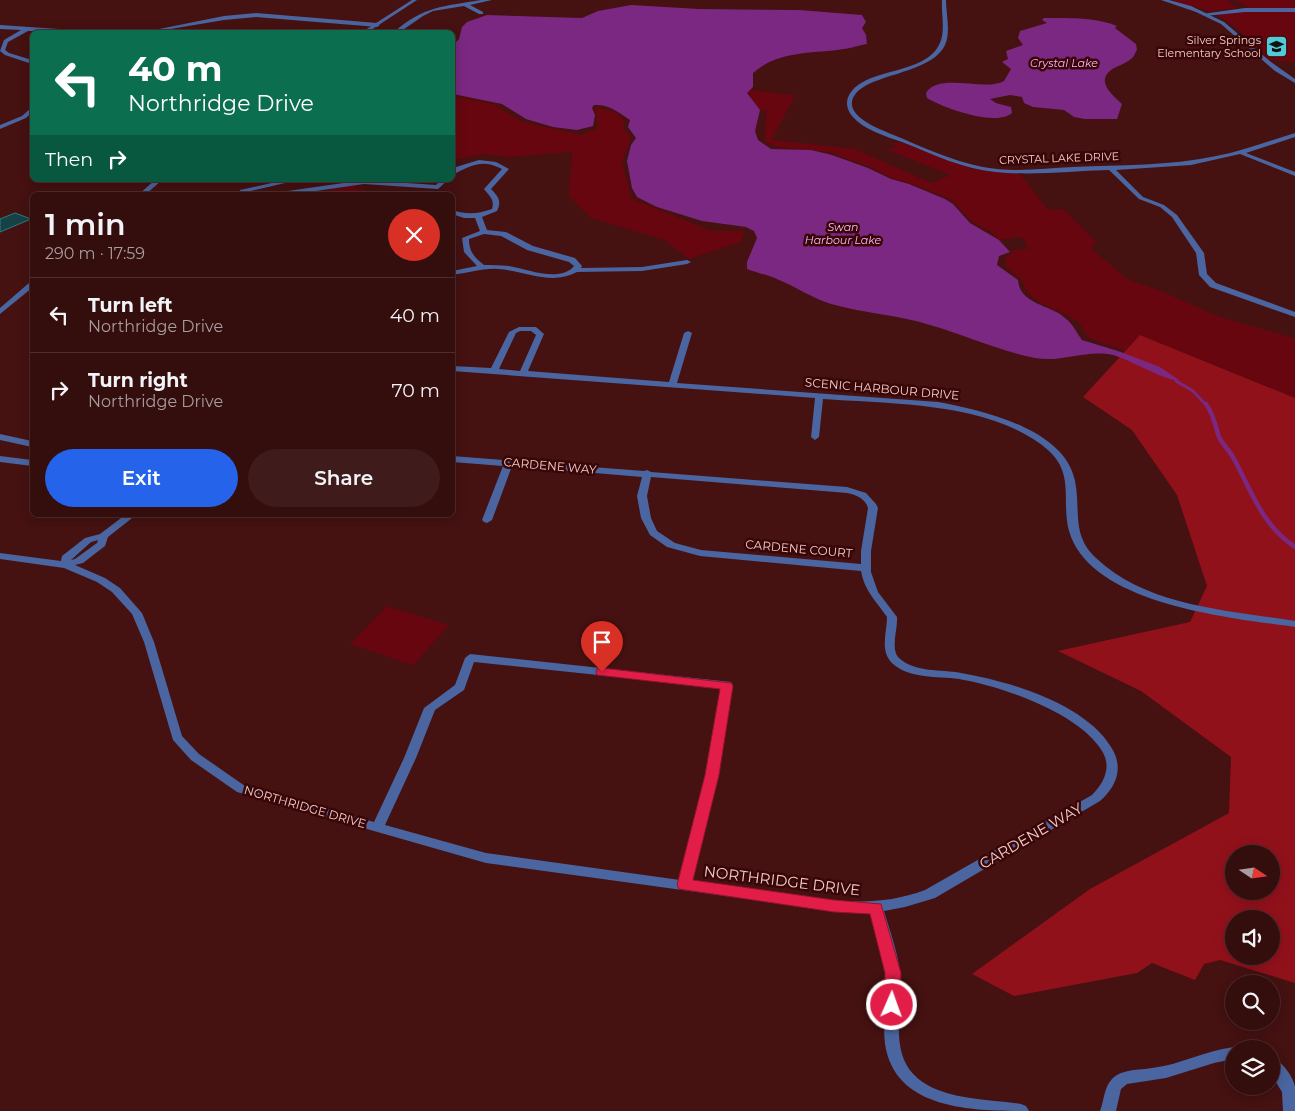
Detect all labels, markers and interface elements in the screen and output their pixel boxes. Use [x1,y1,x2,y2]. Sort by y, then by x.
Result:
place label: Silver Springs Elementary School [1157,33,1262,60]
school or university icon: Silver Springs Elementary School [1265,34,1289,58]
text: 40 m [128,47,223,90]
icon: left [45,50,110,115]
water label: Crystal Lake [1030,56,1098,70]
text: Northridge Drive [128,90,314,117]
icon: right [103,145,131,173]
text: Then [45,148,93,171]
street label: CRYSTAL LAKE DRIVE [999,149,1119,167]
text: 1 min [45,206,126,243]
button: close [388,209,440,261]
water label: Swan Harbour Lake [805,220,882,247]
text: 290 m · 17:59 [45,244,145,263]
text: Turn left [88,294,173,317]
icon: left [45,301,73,329]
text: 40 m [390,304,440,327]
text: Northridge Drive [88,317,223,336]
text: Turn right [88,369,188,392]
street label: SCENIC HARBOUR DRIVE [804,374,960,403]
icon: right [45,376,73,404]
text: 70 m [391,379,440,402]
text: Northridge Drive [88,392,223,411]
button: Exit [45,449,238,507]
button: Share [248,449,440,507]
street label: CARDENE WAY [503,454,597,477]
street label: CARDENE COURT [745,536,853,561]
pin [581,621,623,672]
icon: arrive [588,628,616,656]
street label: NORTHRIDGE DRIVE [243,782,368,831]
street label: CARDENE WAY [976,798,1086,873]
north arrow [1225,845,1280,900]
map controls [1225,845,1280,1095]
street label: NORTHRIDGE DRIVE [703,861,861,900]
button: sound [1225,910,1280,965]
button: search [1225,975,1280,1030]
position arrow [865,978,917,1030]
button: layers [1225,1040,1280,1095]

